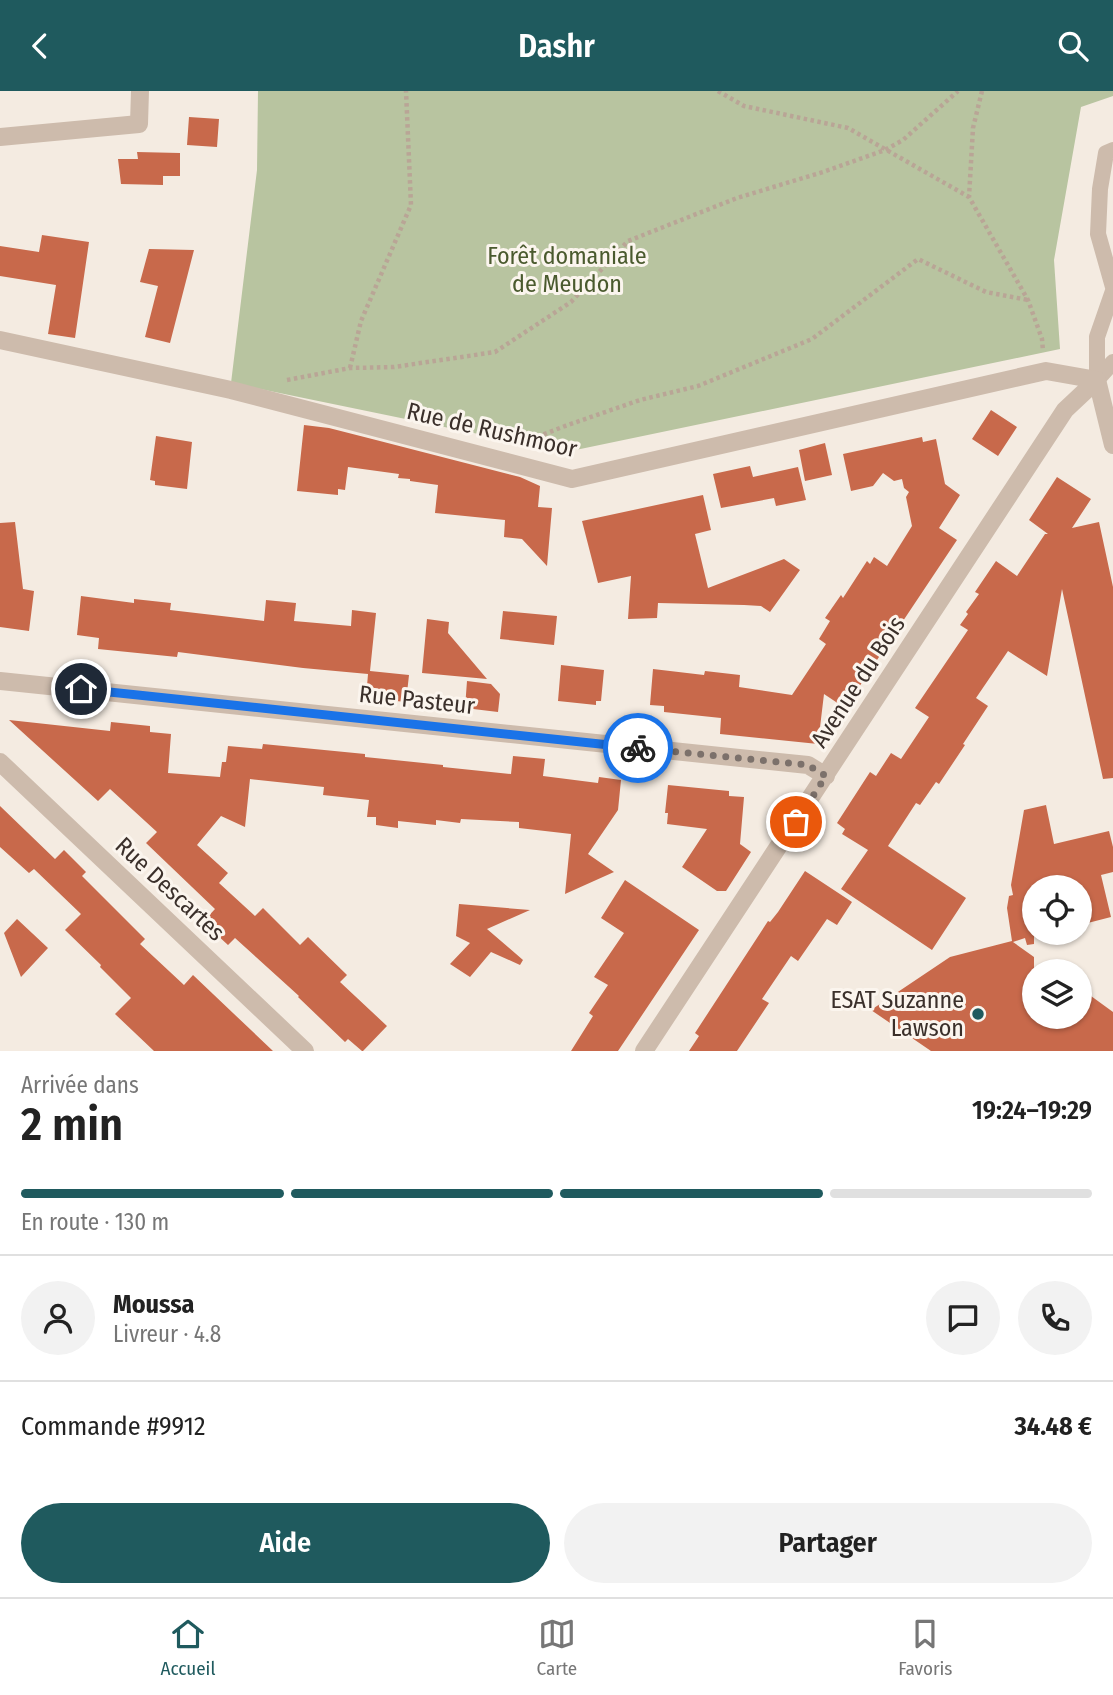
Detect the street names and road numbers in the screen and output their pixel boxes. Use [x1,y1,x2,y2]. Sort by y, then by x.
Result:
street label: Rue de Rushmoor [404,397,581,463]
street label: Avenue du Bois [805,611,911,753]
street label: Rue Pasteur [358,680,477,720]
street label: Rue Descartes [110,831,230,947]

